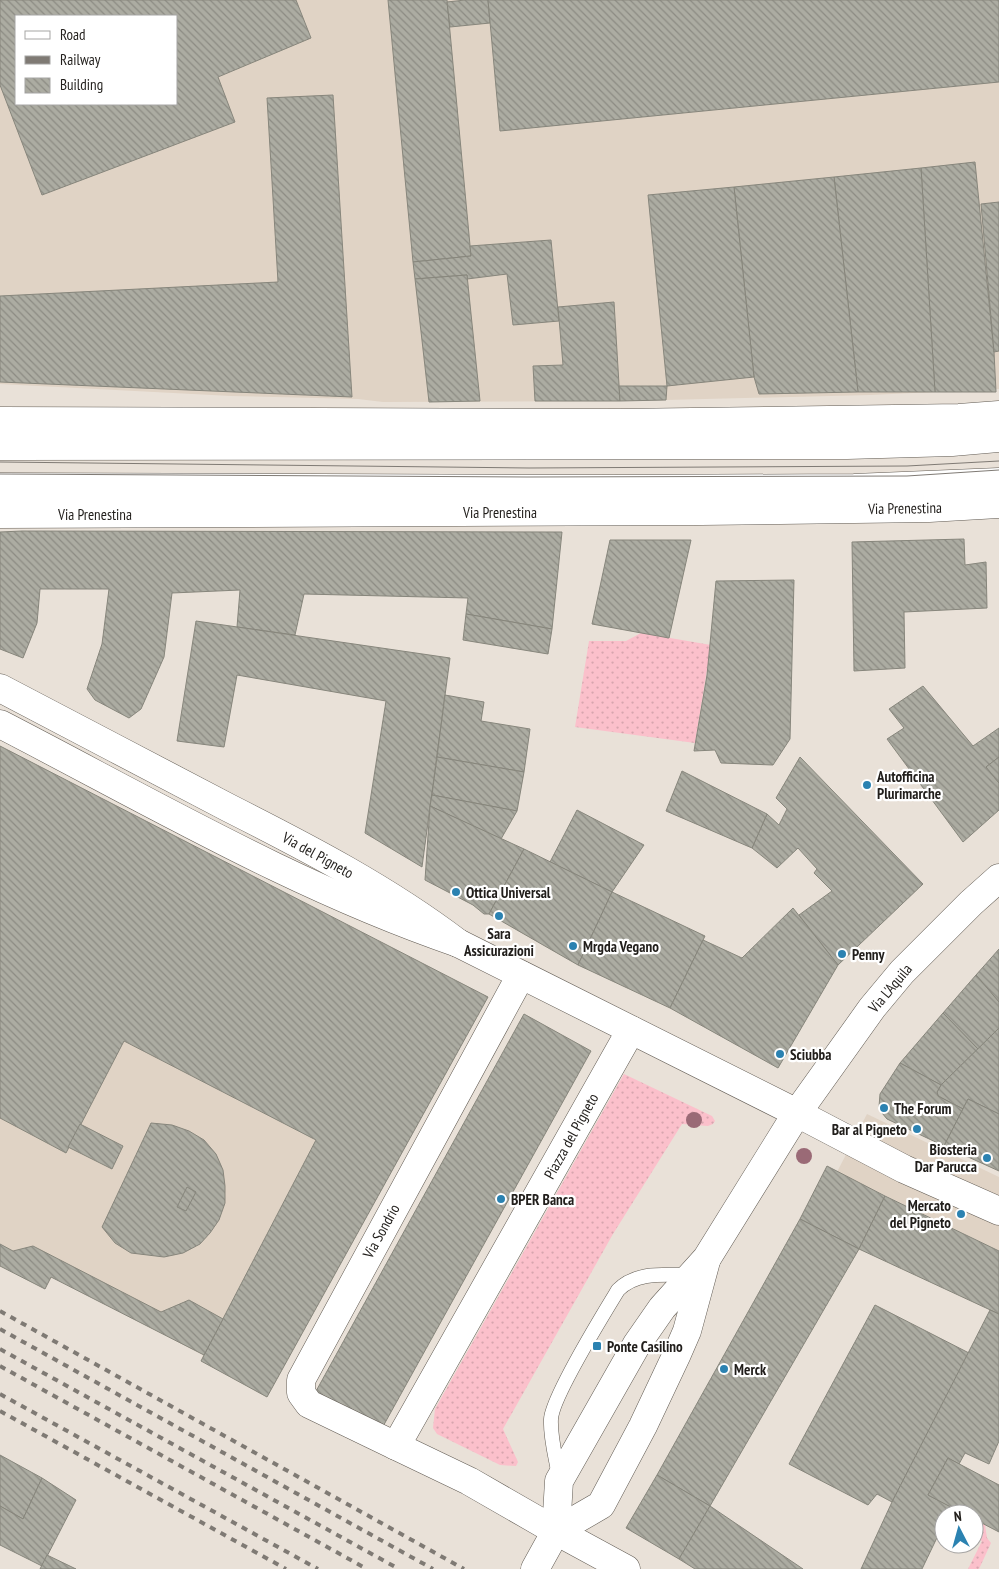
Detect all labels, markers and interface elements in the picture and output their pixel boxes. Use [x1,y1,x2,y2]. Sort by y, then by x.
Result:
legend [15,15,178,105]
text: Road [60,25,86,44]
text: Railway [60,50,101,69]
text: Building [60,75,103,94]
street label: Via Prenestina [867,498,942,518]
street label: Via Prenestina [462,503,537,522]
street label: Via Prenestina [57,505,132,524]
place label: Autofficina Plurimarche [876,767,941,803]
marker: Autofficina Plurimarche [861,779,873,791]
street label: Via del Pigneto [278,827,357,882]
place label: Ottica Universal [466,883,551,902]
marker: Ottica Universal [450,886,462,898]
marker: Sara Assicurazioni [493,910,505,922]
place label: Sara Assicurazioni [463,924,534,960]
place label: Mrgda Vegano [583,937,659,956]
marker: Mrgda Vegano [567,940,579,952]
place label: Penny [852,945,886,964]
marker: Penny [836,948,848,960]
street label: Via L'Aquila [863,960,916,1017]
place label: Sciubba [790,1045,831,1064]
marker: Sciubba [774,1048,786,1060]
street label: Piazza del Pigneto [540,1090,602,1182]
place label: The Forum [894,1099,951,1118]
marker: The Forum [878,1102,890,1114]
place label: Bar al Pigneto [832,1120,907,1139]
marker: Bar al Pigneto [911,1123,923,1135]
place label: Biosteria Dar Parucca [915,1140,977,1176]
marker: Biosteria Dar Parucca [981,1152,993,1164]
place label: BPER Banca [511,1190,574,1209]
marker: BPER Banca [495,1193,507,1205]
place label: Mercato del Pigneto [890,1196,951,1232]
street label: Via Sondrio [358,1200,404,1262]
marker: Mercato del Pigneto [955,1208,967,1220]
place label: Ponte Casilino [607,1337,683,1356]
marker: Ponte Casilino [591,1340,603,1352]
place label: Merck [734,1360,767,1379]
marker: Merck [718,1363,730,1375]
north arrow [934,1504,984,1554]
text: N [953,1507,962,1525]

